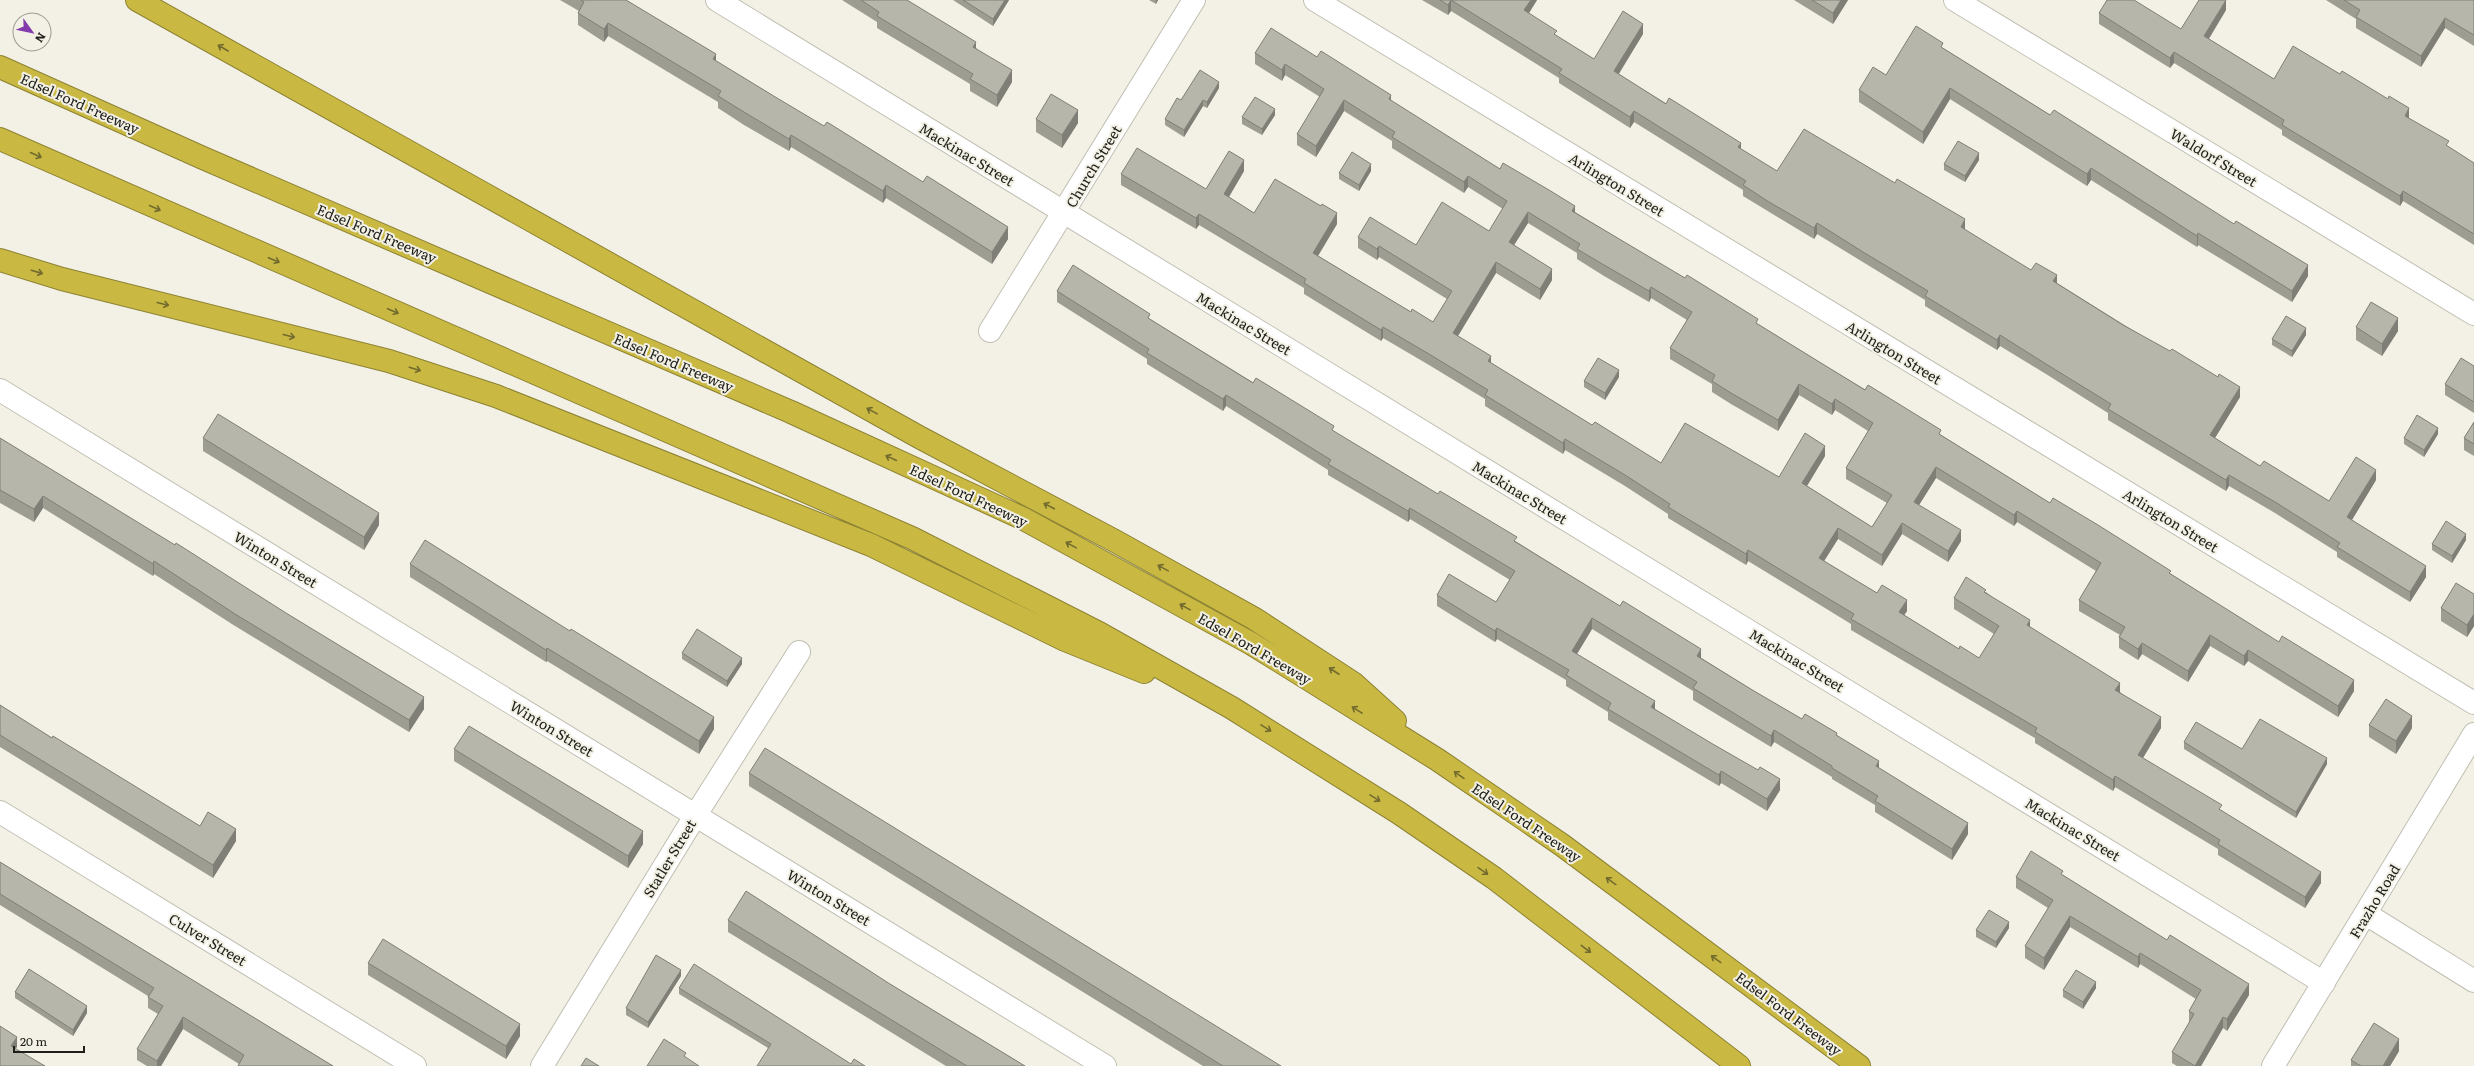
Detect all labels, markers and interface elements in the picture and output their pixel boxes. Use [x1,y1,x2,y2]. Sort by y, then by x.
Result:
north arrow [12,12,52,52]
text: N [32,30,50,46]
one-way arrow [217,43,229,51]
street label: Edsel Ford Freeway [17,68,144,139]
street label: Mackinac Street [916,118,1019,191]
street label: Church Street [1060,121,1126,211]
street label: Waldorf Street [2167,123,2262,191]
street label: Arlington Street [1565,147,1669,221]
one-way arrow [29,152,41,159]
street label: Edsel Ford Freeway [314,199,441,268]
one-way arrow [148,205,160,212]
one-way arrow [267,256,279,264]
one-way arrow [30,269,43,276]
street label: Mackinac Street [1193,287,1296,360]
one-way arrow [156,301,169,309]
one-way arrow [387,308,399,315]
street label: Arlington Street [1842,315,1946,389]
street label: Edsel Ford Freeway [611,328,738,397]
one-way arrow [282,333,295,341]
one-way arrow [408,366,421,373]
one-way arrow [866,407,878,414]
one-way arrow [886,454,898,461]
street label: Mackinac Street [1469,456,1572,529]
street label: Edsel Ford Freeway [907,459,1032,532]
street label: Arlington Street [2119,483,2223,557]
one-way arrow [1043,501,1055,509]
street label: Winton Street [230,526,322,592]
one-way arrow [1065,541,1077,548]
one-way arrow [1157,563,1169,571]
one-way arrow [1180,603,1192,611]
street label: Edsel Ford Freeway [1194,607,1316,689]
street label: Mackinac Street [1746,624,1849,697]
one-way arrow [1328,666,1340,674]
street label: Winton Street [506,695,598,761]
one-way arrow [1351,705,1363,713]
one-way arrow [1260,724,1271,732]
one-way arrow [1454,771,1465,779]
street label: Edsel Ford Freeway [1468,778,1587,867]
street label: Mackinac Street [2022,793,2125,866]
one-way arrow [1369,794,1381,802]
street label: Statler Street [638,815,700,901]
street label: Frazho Road [2344,860,2404,942]
street label: Winton Street [783,864,875,930]
one-way arrow [1477,867,1488,875]
one-way arrow [1606,877,1617,886]
street label: Culver Street [165,908,251,970]
one-way arrow [1581,945,1592,954]
one-way arrow [1711,954,1722,963]
street label: Edsel Ford Freeway [1732,966,1847,1060]
scale bar [14,1028,84,1054]
text: 20 m [20,1032,47,1050]

